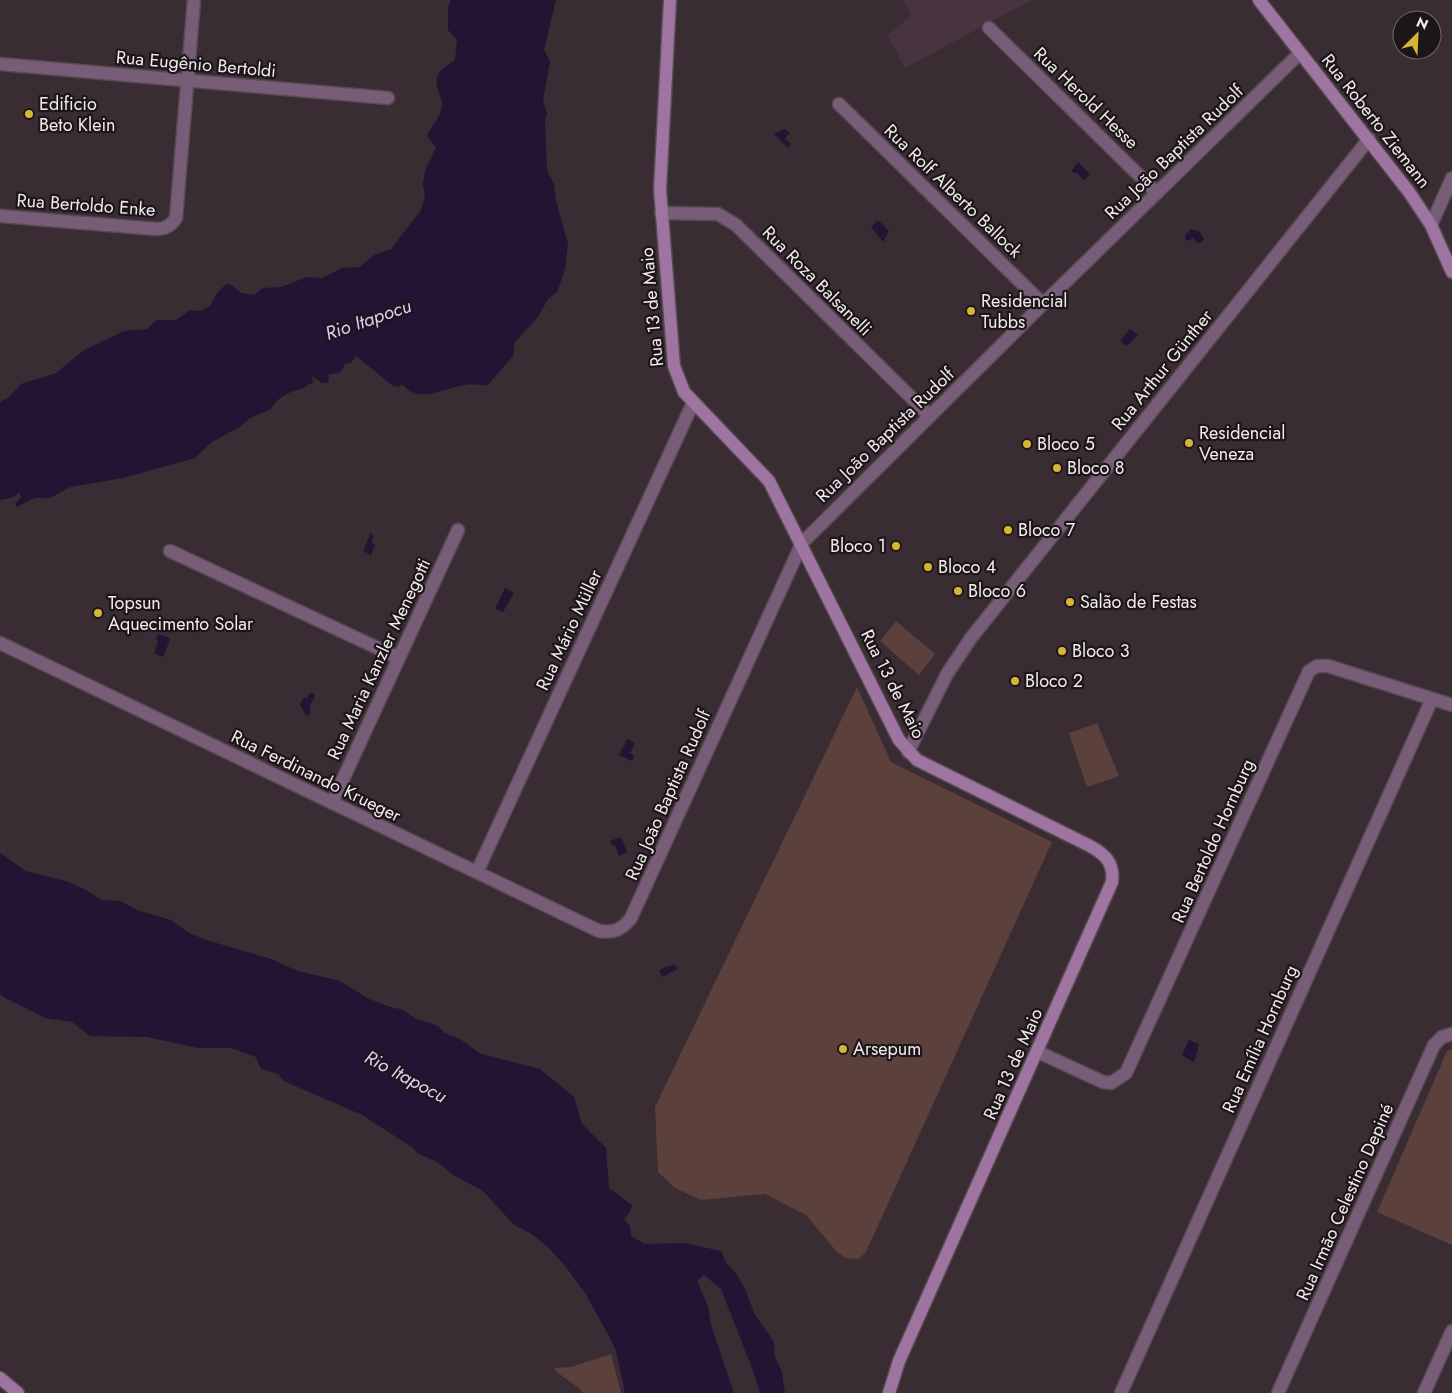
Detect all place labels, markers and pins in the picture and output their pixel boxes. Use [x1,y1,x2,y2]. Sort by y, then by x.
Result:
place label: Edificio Beto Klein [39,91,116,138]
marker: Edificio Beto Klein [23,108,35,120]
place label: Residencial Tubbs [981,288,1067,335]
marker: Residencial Tubbs [965,305,977,317]
place label: Residencial Veneza [1199,420,1285,467]
place label: Bloco 5 [1037,431,1095,457]
marker: Residencial Veneza [1183,437,1195,449]
marker: Bloco 5 [1021,438,1033,450]
place label: Bloco 8 [1067,455,1125,481]
marker: Bloco 8 [1051,462,1063,474]
place label: Bloco 7 [1018,517,1076,543]
marker: Bloco 7 [1002,524,1014,536]
place label: Bloco 1 [830,533,886,559]
marker: Bloco 1 [890,540,902,552]
place label: Bloco 4 [938,554,996,580]
marker: Bloco 4 [922,561,934,573]
place label: Bloco 6 [968,578,1026,604]
marker: Bloco 6 [952,585,964,597]
place label: Salão de Festas [1080,589,1197,615]
place label: Topsun Aquecimento Solar [108,590,254,637]
marker: Salão de Festas [1064,596,1076,608]
marker: Topsun Aquecimento Solar [92,607,104,619]
place label: Bloco 3 [1072,638,1130,664]
marker: Bloco 3 [1056,645,1068,657]
place label: Bloco 2 [1025,668,1083,694]
marker: Bloco 2 [1009,675,1021,687]
place label: Arsepum [853,1036,921,1062]
marker: Arsepum [837,1043,849,1055]

